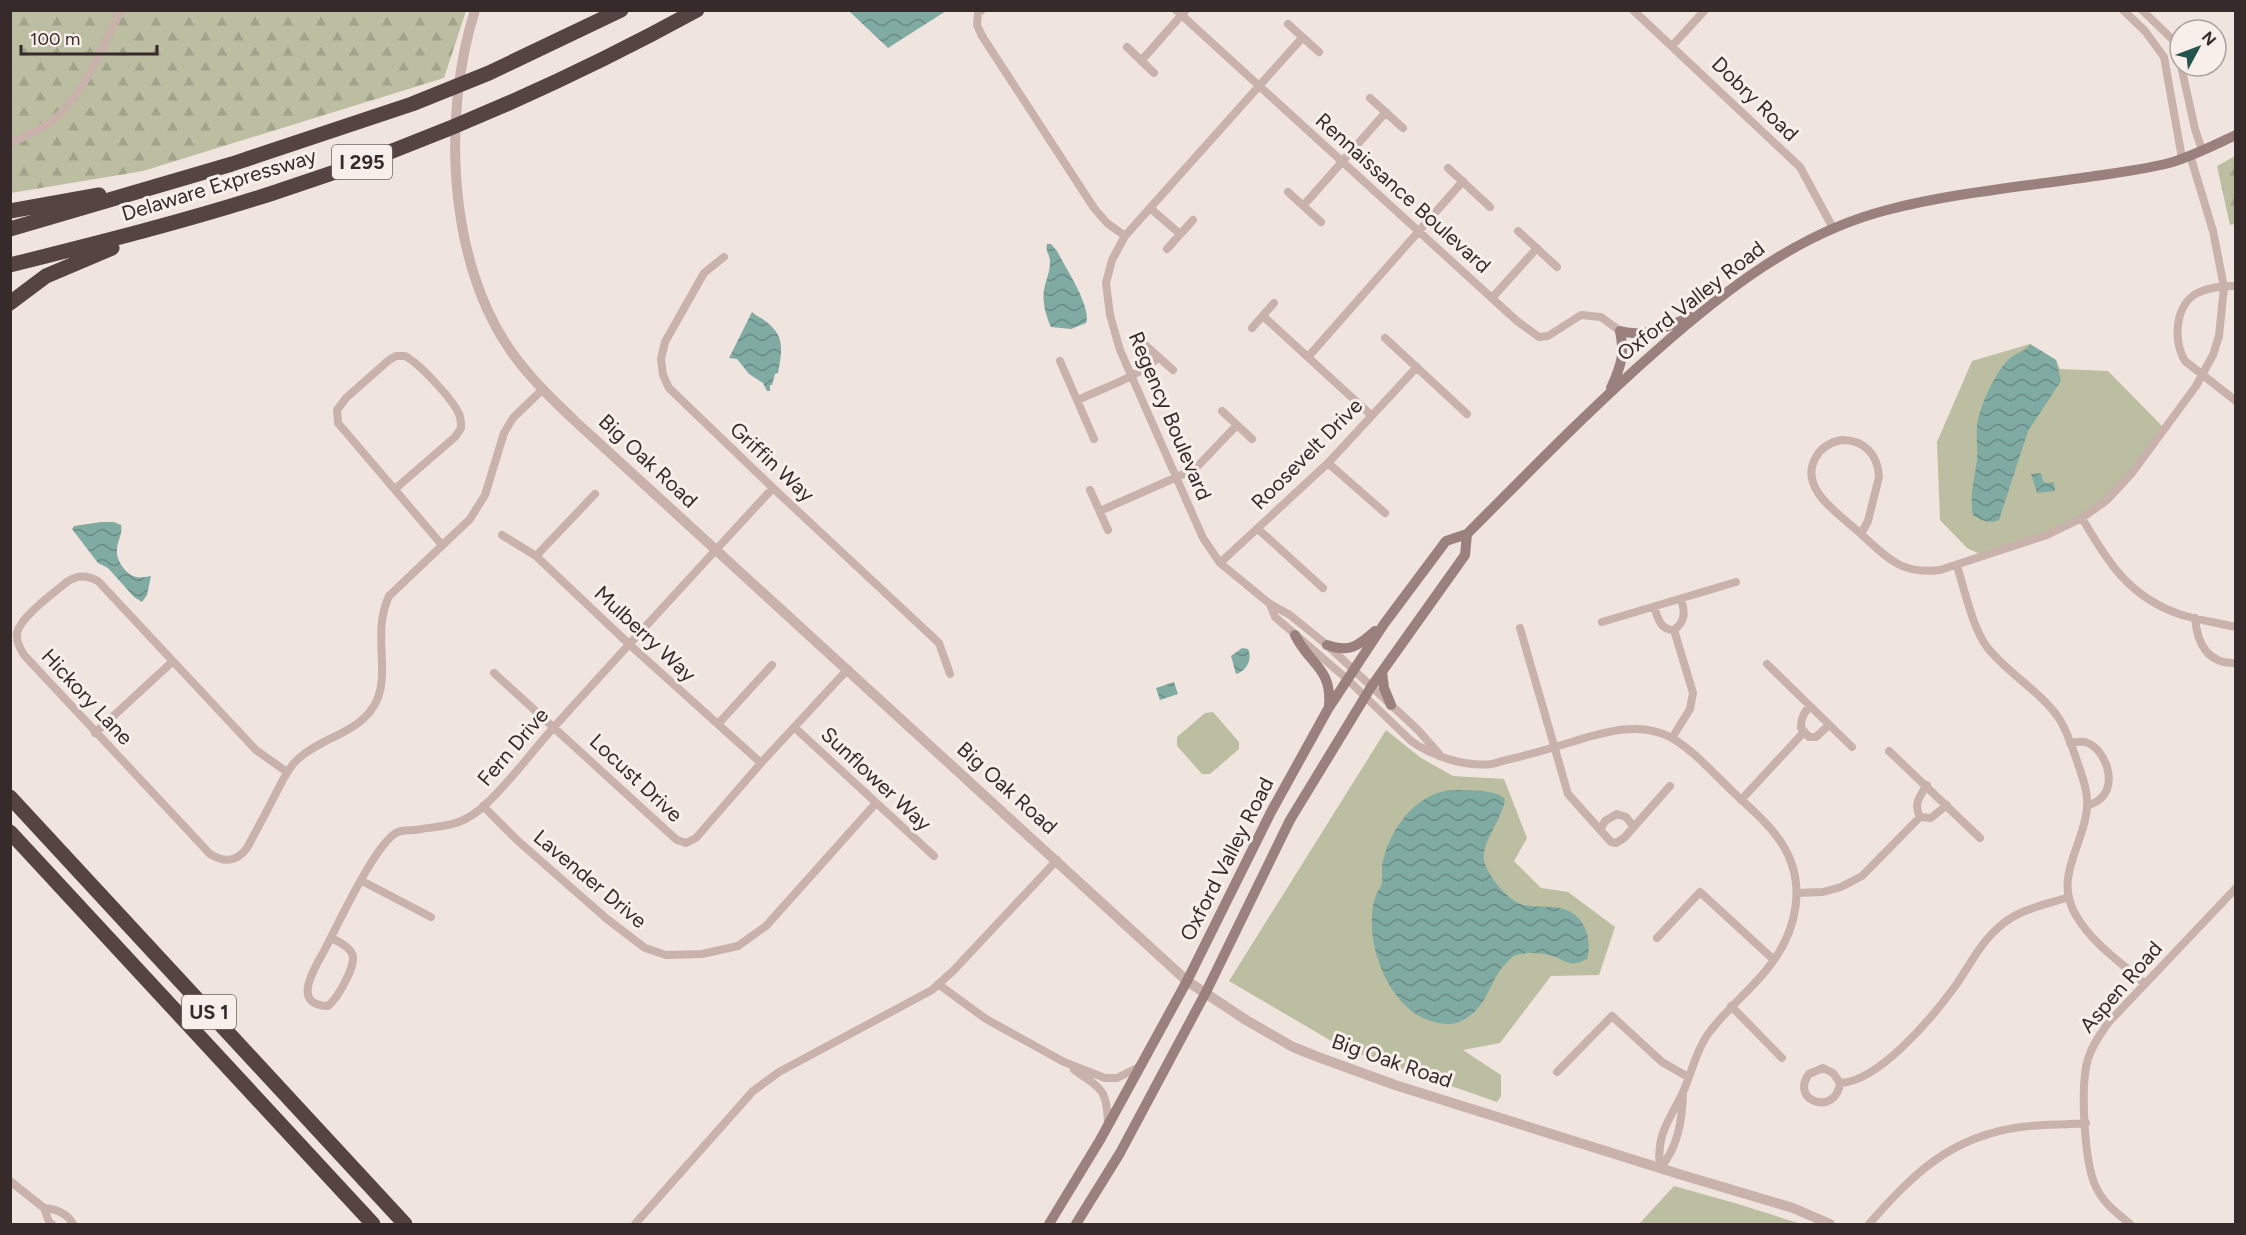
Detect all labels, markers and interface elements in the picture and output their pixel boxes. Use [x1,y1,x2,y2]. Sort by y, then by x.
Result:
scale bar [21,18,158,56]
north arrow [2168,18,2228,78]
text: 100 m [30,28,80,50]
text: N [2198,28,2220,49]
street label: Dobry Road [1707,51,1804,146]
street label: Rennaissance Boulevard [1311,107,1496,278]
street label: Delaware Expressway [118,143,319,226]
road number: I 295 [332,145,392,179]
street label: Oxford Valley Road [1612,235,1769,366]
street label: Regency Boulevard [1124,328,1217,504]
street label: Roosevelt Drive [1246,393,1367,514]
street label: Big Oak Road [594,409,703,513]
street label: Griffin Way [725,416,820,507]
street label: Mulberry Way [590,580,701,687]
street label: Hickory Lane [37,643,138,750]
street label: Fern Drive [472,703,553,791]
street label: Sunflower Way [816,721,937,836]
street label: Locust Drive [585,728,688,827]
street label: Big Oak Road [952,736,1062,839]
street label: Oxford Valley Road [1175,773,1279,945]
street label: Lavender Drive [529,824,652,933]
street label: Aspen Road [2074,936,2167,1038]
road number: US 1 [182,995,236,1029]
street label: Big Oak Road [1329,1028,1456,1093]

